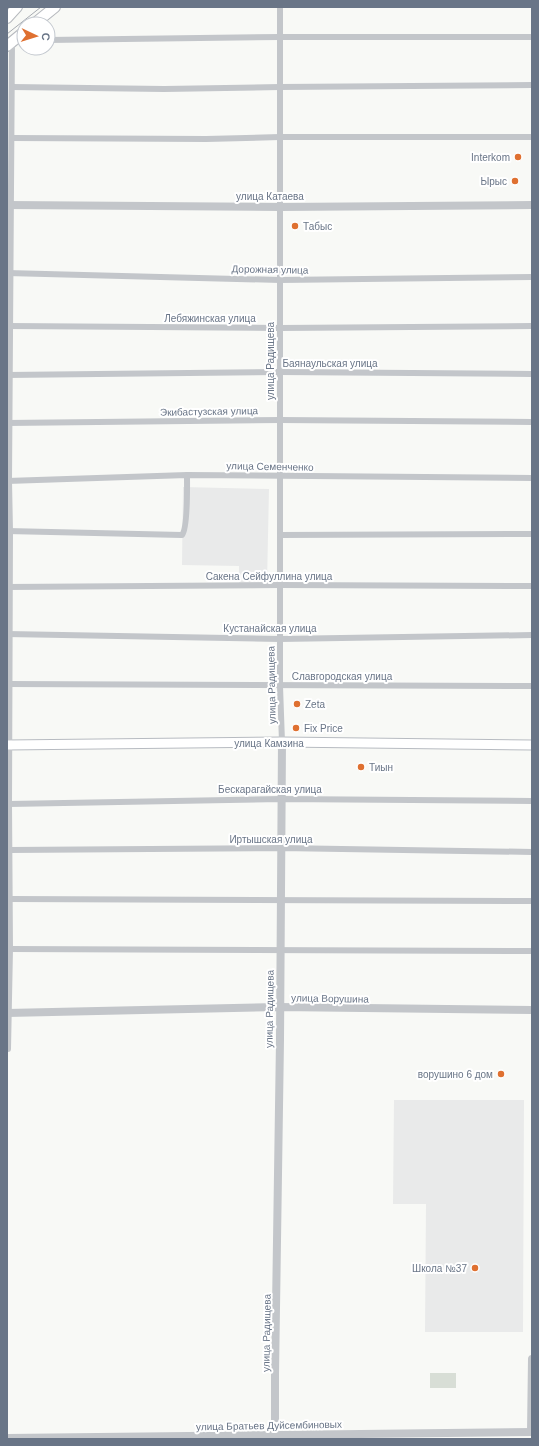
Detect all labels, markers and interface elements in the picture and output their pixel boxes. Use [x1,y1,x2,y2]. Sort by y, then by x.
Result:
north arrow [16,16,56,56]
text: С [40,32,52,41]
place label: Interkom [471,152,510,163]
marker: Interkom [513,152,523,162]
place label: Ырыс [480,176,507,187]
marker: Ырыс [510,176,520,186]
street label: улица Катаева [236,191,304,202]
marker: Табыс [290,221,300,231]
place label: Табыс [303,221,332,232]
street label: Дорожная улица [231,263,309,276]
street label: Лебяжинская улица [164,313,256,324]
street label: улица Радищева [265,322,276,400]
street label: Баянаульская улица [282,358,378,369]
street label: Экибастузская улица [160,405,259,418]
street label: улица Семенченко [226,460,314,473]
street label: Сакена Сейфуллина улица [206,571,333,582]
street label: Кустанайская улица [223,623,317,634]
street label: улица Радищева [265,645,278,724]
street label: Славгородская улица [292,671,393,682]
marker: Zeta [292,699,302,709]
place label: Zeta [305,699,325,710]
marker: Fix Price [291,723,301,733]
place label: Fix Price [304,723,343,734]
street label: улица Камзина [234,738,304,749]
marker: Тиын [356,762,366,772]
place label: Тиын [369,762,393,773]
street label: Бескарагайская улица [218,784,322,795]
street label: Иртышская улица [229,834,313,845]
street label: улица Радищева [263,969,276,1048]
street label: улица Ворушина [291,992,369,1005]
place label: ворушино 6 дом [418,1069,493,1080]
marker: ворушино 6 дом [496,1069,506,1079]
place label: Школа №37 [412,1263,467,1274]
marker: Школа №37 [470,1263,480,1273]
street label: улица Радищева [260,1293,273,1372]
street label: улица Братьев Дуйсембиновых [196,1419,342,1432]

